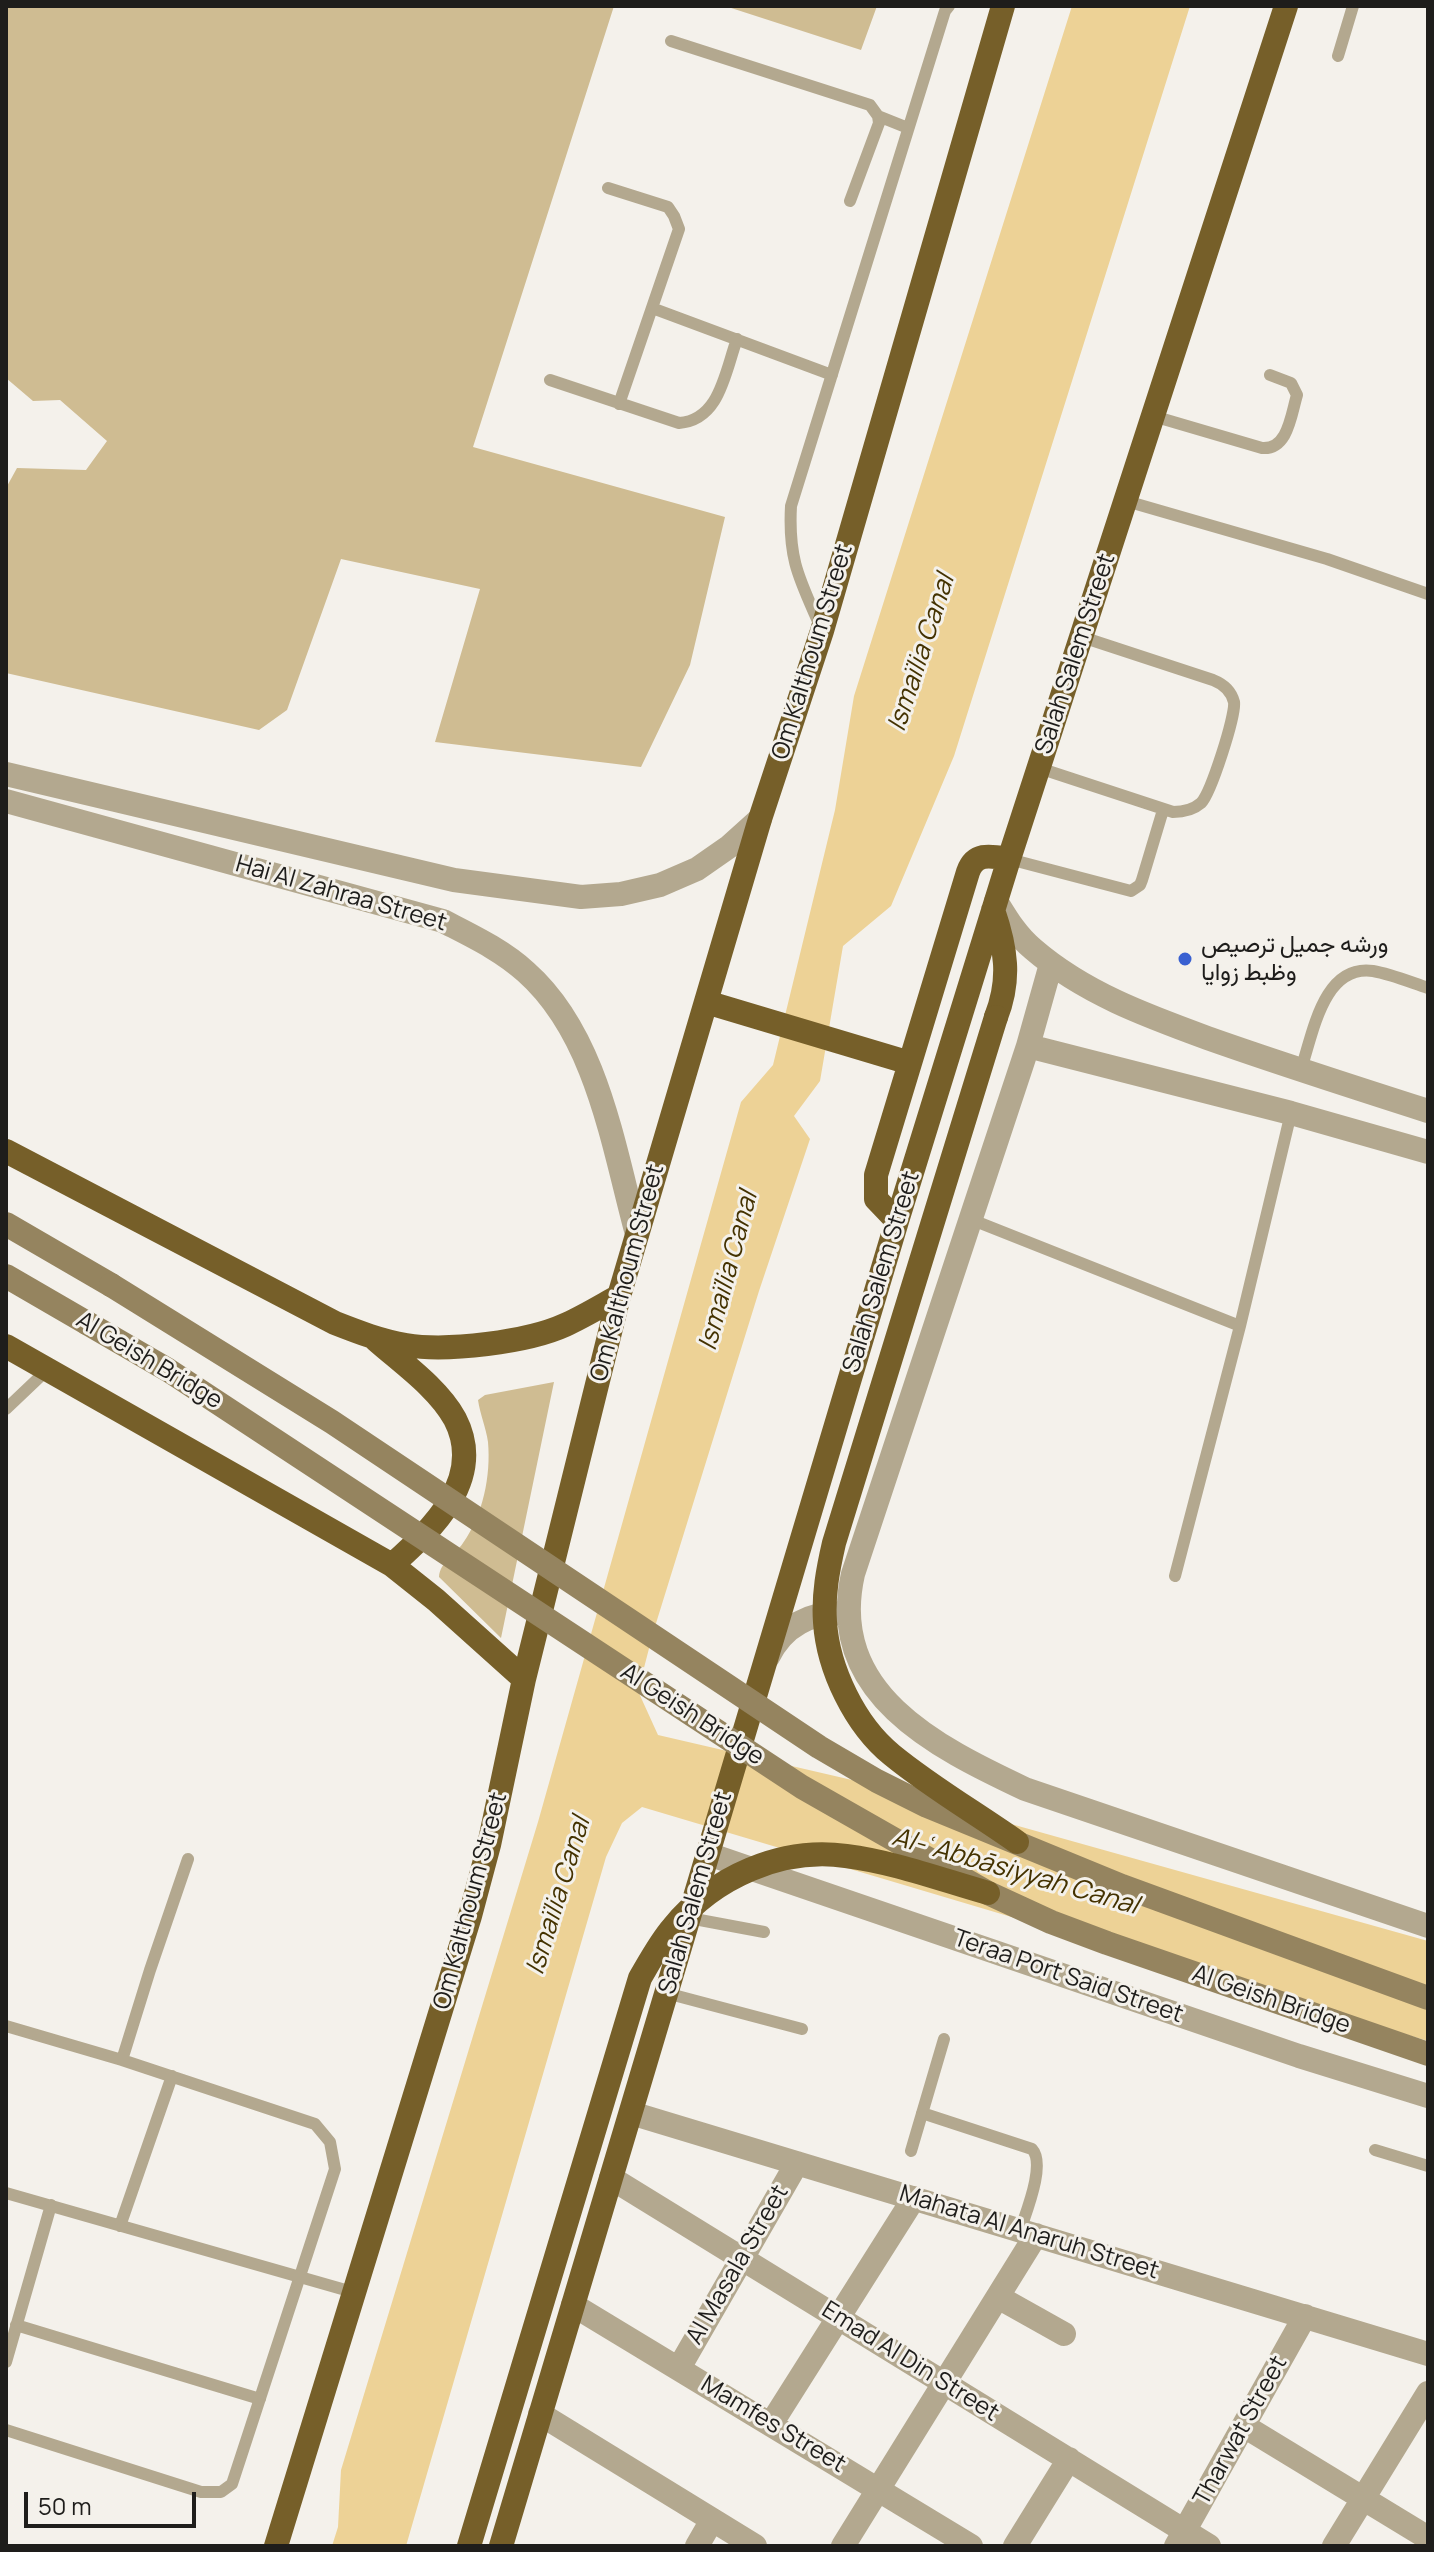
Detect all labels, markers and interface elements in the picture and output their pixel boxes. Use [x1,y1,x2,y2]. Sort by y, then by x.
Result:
street label: Om Kalthoum Street [767,541,859,763]
street label: Salah Salem Street [1030,550,1122,758]
water label: Ismaïlia Canal [882,571,962,735]
street label: Hai Al Zahraa Street [232,850,450,938]
place label: ورشه جميل ترصيص وظبط زوايا [1201,931,1388,987]
marker: ورشه جميل ترصيص وظبط زوايا [1176,950,1194,968]
street label: Om Kalthoum Street [585,1161,671,1385]
street label: Salah Salem Street [838,1168,926,1376]
water label: Ismaïlia Canal [693,1188,765,1354]
street label: Al Geish Bridge [71,1306,227,1416]
street label: Al Geish Bridge [615,1658,769,1772]
street label: Om Kalthoum Street [428,1789,514,2013]
street label: Salah Salem Street [653,1789,739,1997]
water label: Ismaïlia Canal [520,1813,598,1979]
water label: Al-ʿAbbāsiyyah Canal [888,1822,1142,1922]
street label: Teraa Port Said Street [949,1924,1187,2030]
street label: Al Geish Bridge [1188,1959,1354,2041]
street label: Al Masala Street [681,2180,795,2350]
street label: Mahata Al Anaruh Street [896,2180,1162,2286]
street label: Emad Al Din Street [816,2296,1004,2428]
street label: Tharwat Street [1188,2351,1294,2511]
street label: Mamfes Street [695,2370,851,2480]
scale bar [28,2476,200,2526]
text: 50 m [38,2489,92,2522]

